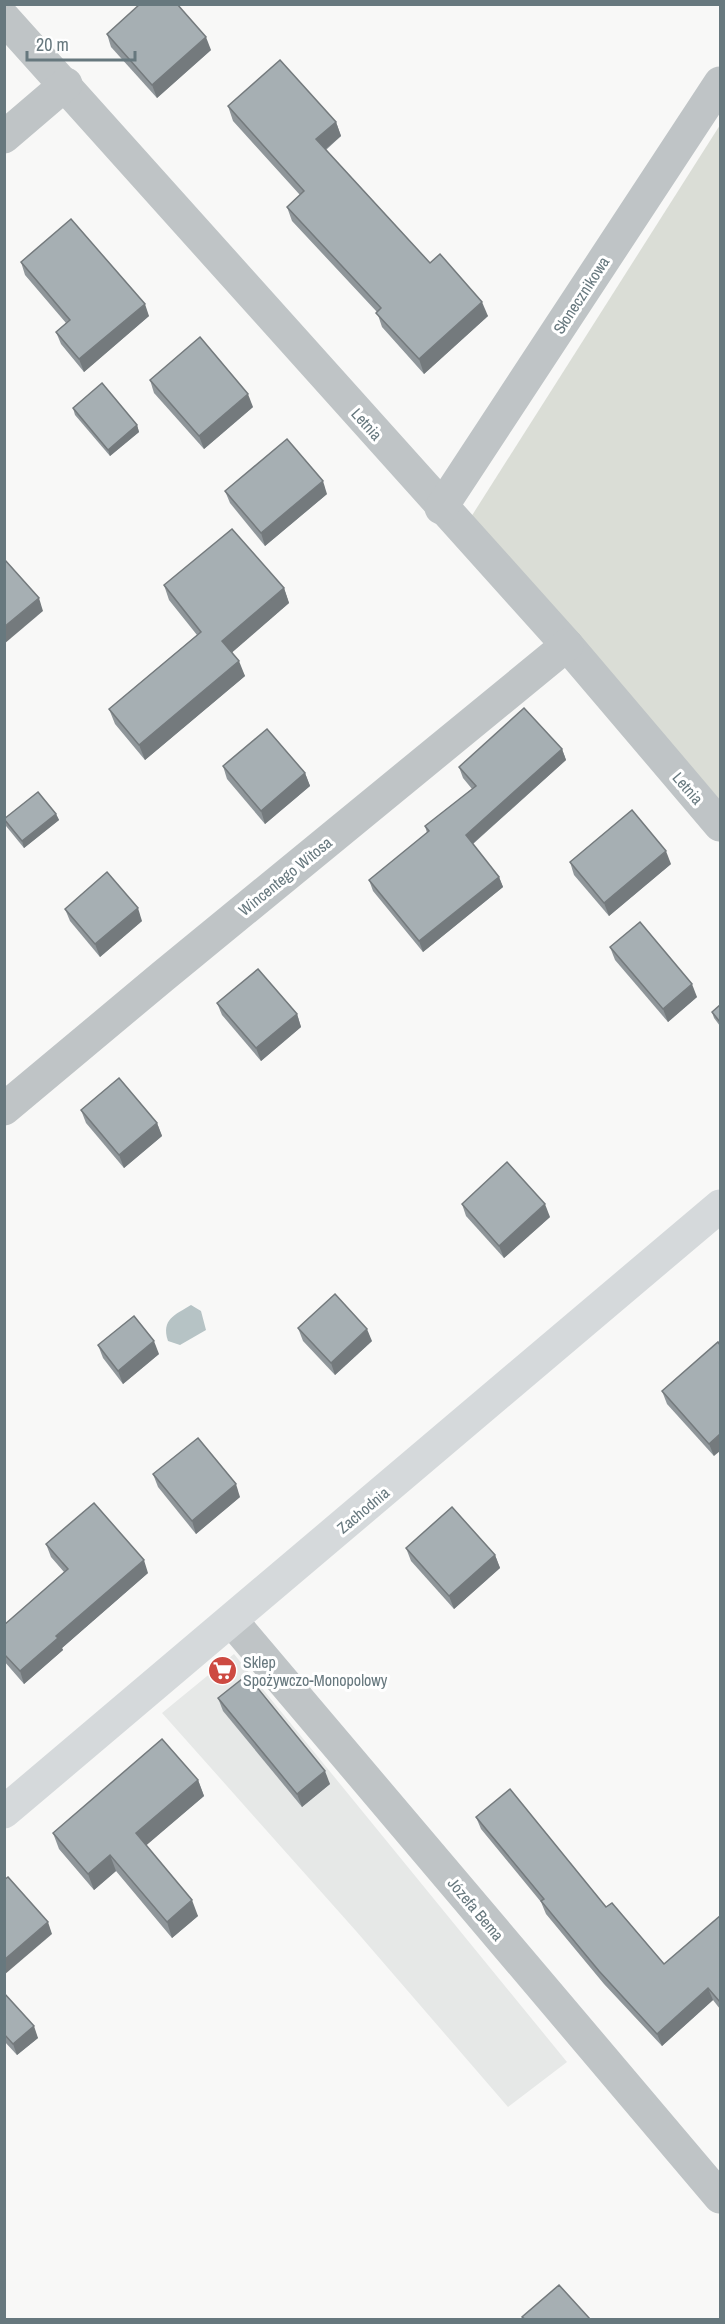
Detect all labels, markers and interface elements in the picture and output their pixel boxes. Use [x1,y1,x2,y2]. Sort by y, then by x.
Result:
scale bar [27,24,135,62]
text: 20 m [36,32,69,57]
street label: Słonecznikowa [548,251,615,338]
street label: Letnia [347,403,388,445]
street label: Letnia [668,767,709,810]
street label: Wincentego Witosa [234,831,337,921]
street label: Zachodnia [332,1481,394,1538]
place label: Sklep Spożywczo-Monopolowy [243,1651,388,1691]
supermarket icon: Sklep Spożywczo-Monopolowy [206,1655,238,1687]
street label: Józefa Bema [443,1873,509,1946]

